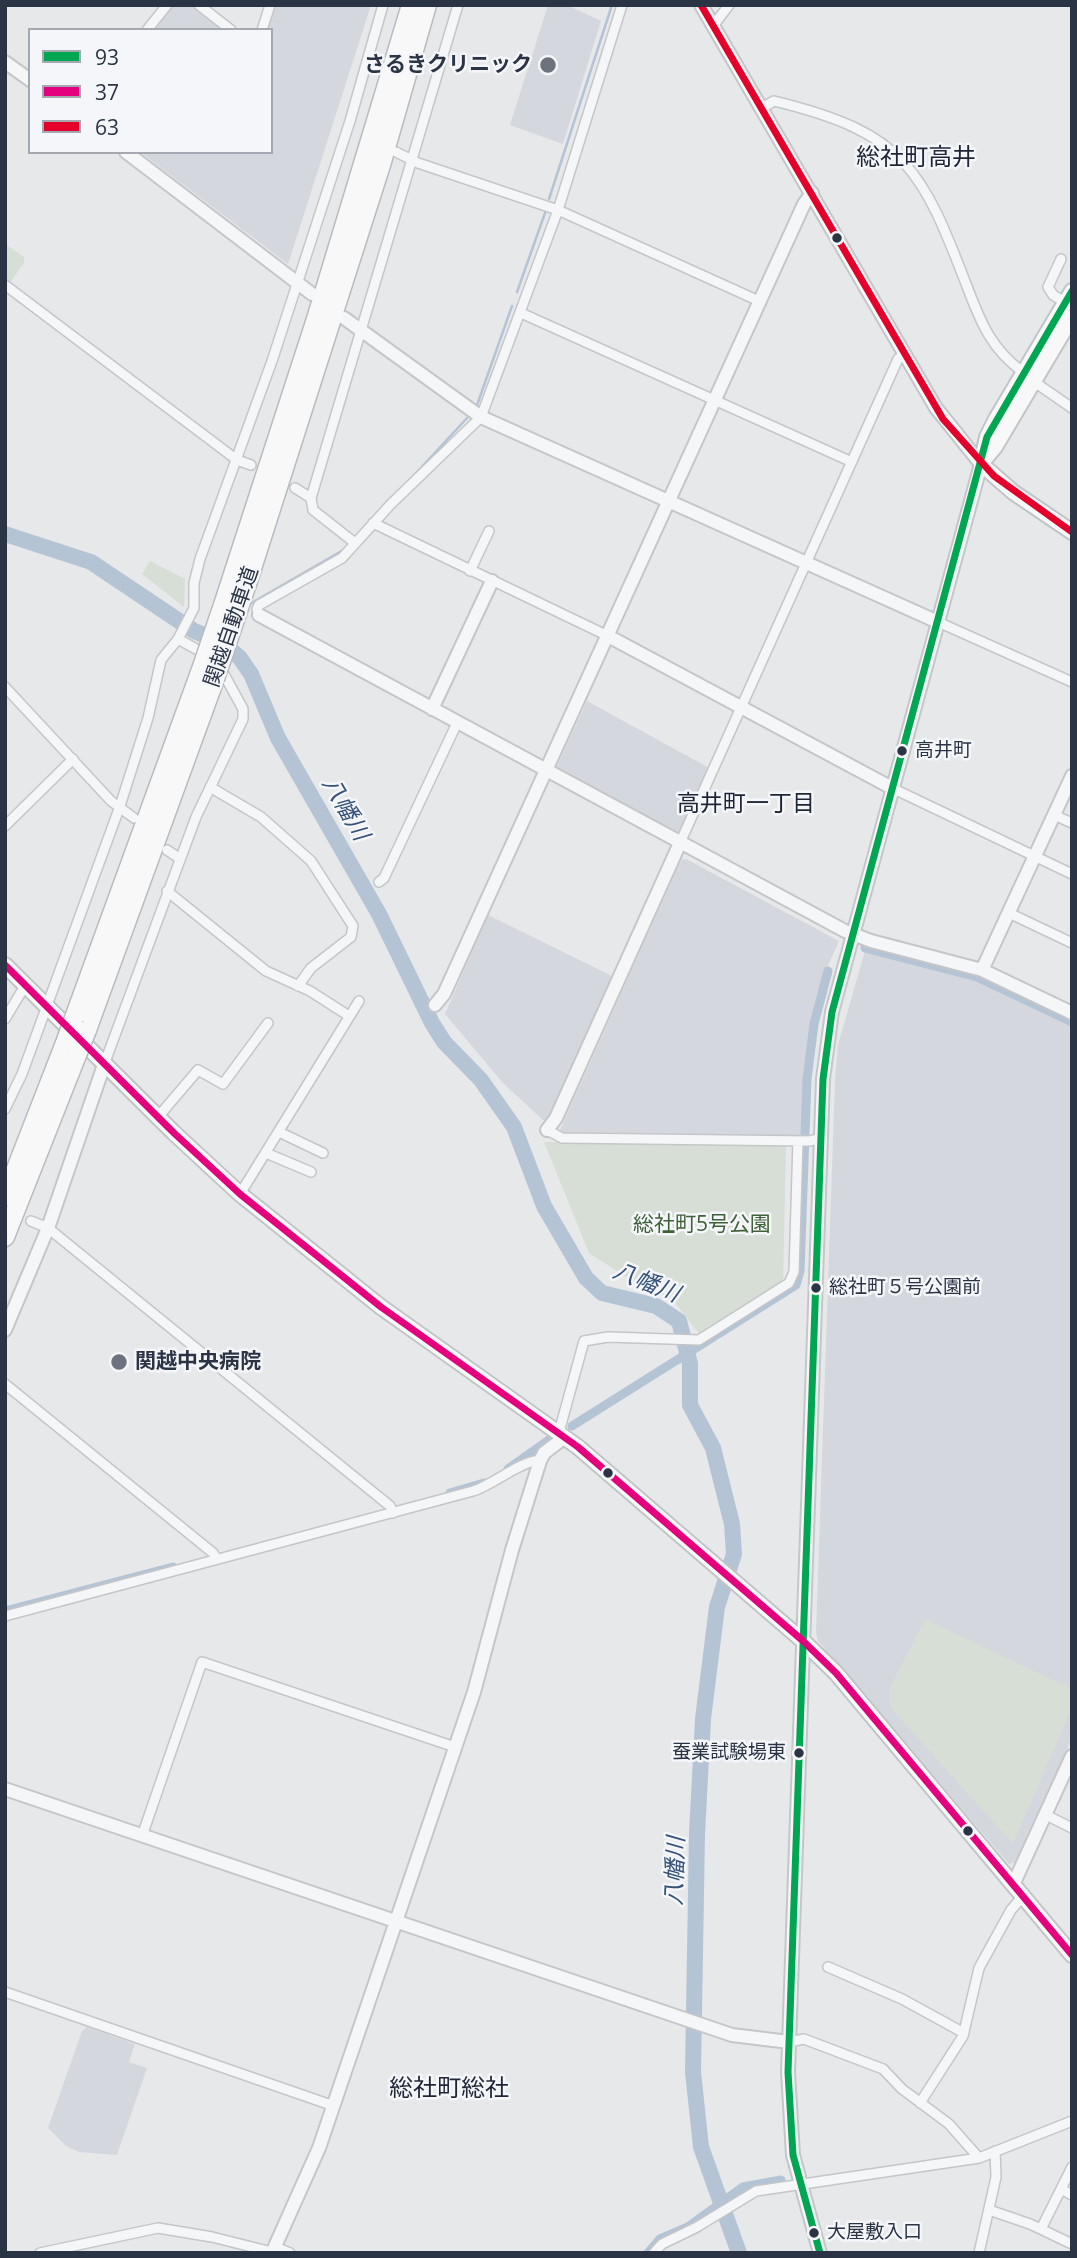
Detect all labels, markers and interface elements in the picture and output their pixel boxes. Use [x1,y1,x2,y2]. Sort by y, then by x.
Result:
legend [28,28,273,154]
text: 93 [95,43,119,71]
place label: さるきクリニック [364,52,532,78]
marker: さるきクリニック [538,55,558,75]
text: 37 [95,78,119,106]
text: 63 [95,113,119,141]
district label: 総社町高井 [856,144,976,172]
unlabelled marker [830,231,844,245]
street label: 関越自動車道 [200,563,264,691]
place label: 高井町 [915,740,972,762]
marker: 高井町 [895,744,909,758]
water label: 八幡川 [316,772,374,846]
district label: 高井町一丁目 [677,790,815,818]
park label: 総社町5号公園 [633,1212,771,1238]
water label: 八幡川 [609,1257,683,1309]
place label: 総社町５号公園前 [829,1277,981,1299]
marker: 総社町５号公園前 [809,1281,823,1295]
place label: 関越中央病院 [135,1349,261,1375]
marker: 関越中央病院 [109,1352,129,1372]
unlabelled marker [601,1466,615,1480]
place label: 蚕業試験場東 [672,1742,786,1764]
marker: 蚕業試験場東 [792,1746,806,1760]
unlabelled marker [961,1824,975,1838]
water label: 八幡川 [661,1836,691,1906]
district label: 総社町総社 [389,2075,509,2103]
place label: 大屋敷入口 [827,2222,922,2244]
marker: 大屋敷入口 [807,2226,821,2240]

